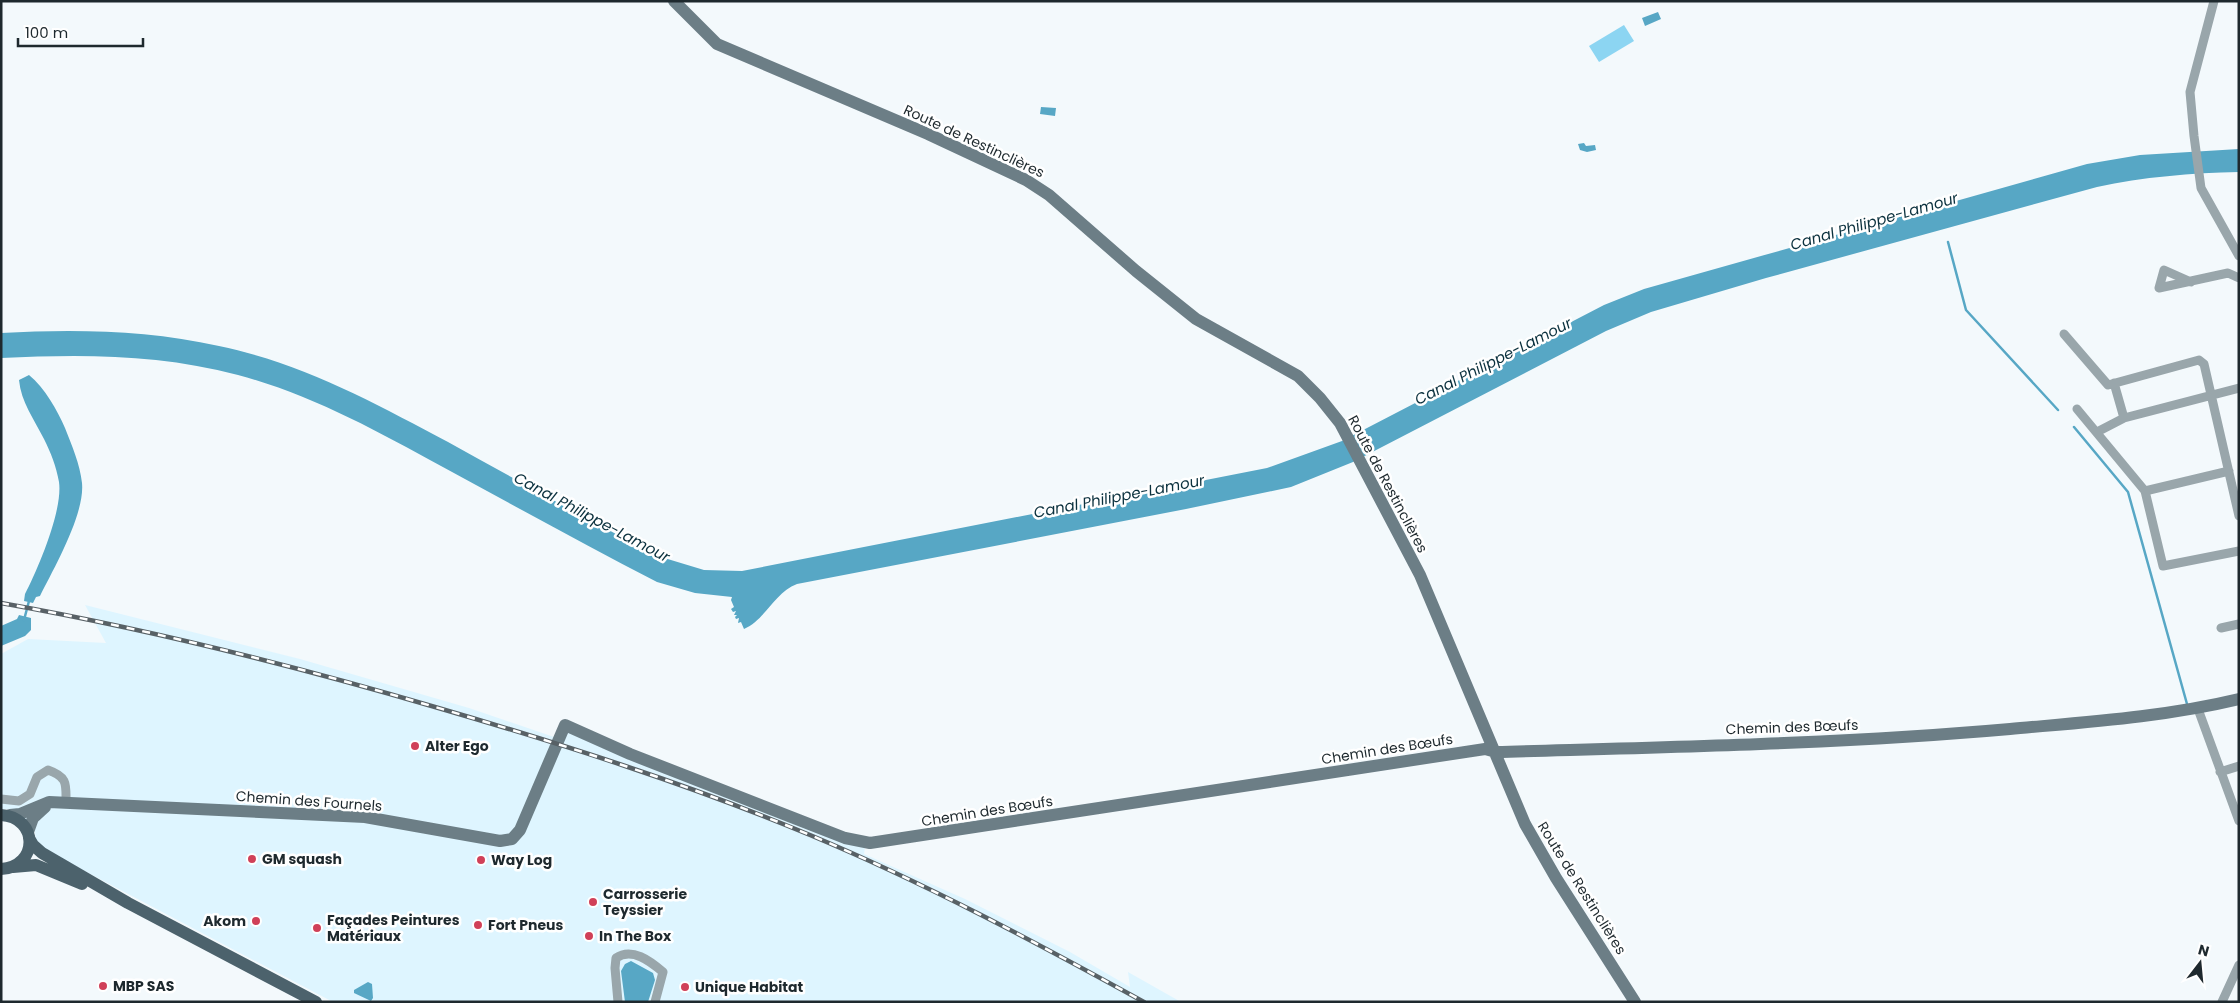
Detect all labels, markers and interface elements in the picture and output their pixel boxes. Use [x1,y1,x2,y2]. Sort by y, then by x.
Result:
scale bar [18,15,142,47]
text: 100 m [25,22,68,43]
street label: Route de Restinclières [900,100,1048,182]
water label: Canal Philippe-Lamour [1788,187,1961,255]
water label: Canal Philippe-Lamour [1411,312,1576,410]
street label: Route de Restinclières [1343,412,1433,556]
water label: Canal Philippe-Lamour [510,467,674,567]
water label: Canal Philippe-Lamour [1032,469,1207,523]
street label: Chemin des Bœufs [1725,715,1859,739]
street label: Chemin des Bœufs [1320,729,1454,769]
place label: Alter Ego [425,736,489,756]
marker: Alter Ego [409,740,421,752]
street label: Chemin des Fournels [235,786,383,816]
street label: Chemin des Bœufs [920,791,1054,831]
street label: Route de Restinclières [1533,818,1631,958]
place label: GM squash [262,849,342,869]
place label: Way Log [491,850,552,870]
marker: GM squash [246,853,258,865]
marker: Way Log [475,854,487,866]
place label: Carrosserie Teyssier [603,884,687,920]
marker: Carrosserie Teyssier [587,896,599,908]
place label: Façades Peintures Matériaux [327,910,460,946]
place label: Akom [203,911,246,931]
marker: Akom [250,915,262,927]
place label: Fort Pneus [488,915,563,935]
marker: Fort Pneus [472,919,484,931]
marker: Façades Peintures Matériaux [311,922,323,934]
place label: In The Box [599,926,672,946]
marker: In The Box [583,930,595,942]
north arrow [2175,938,2225,988]
text: N [2196,939,2211,962]
place label: MBP SAS [113,976,175,996]
place label: Unique Habitat [695,977,804,997]
marker: MBP SAS [97,980,109,992]
marker: Unique Habitat [679,981,691,993]

